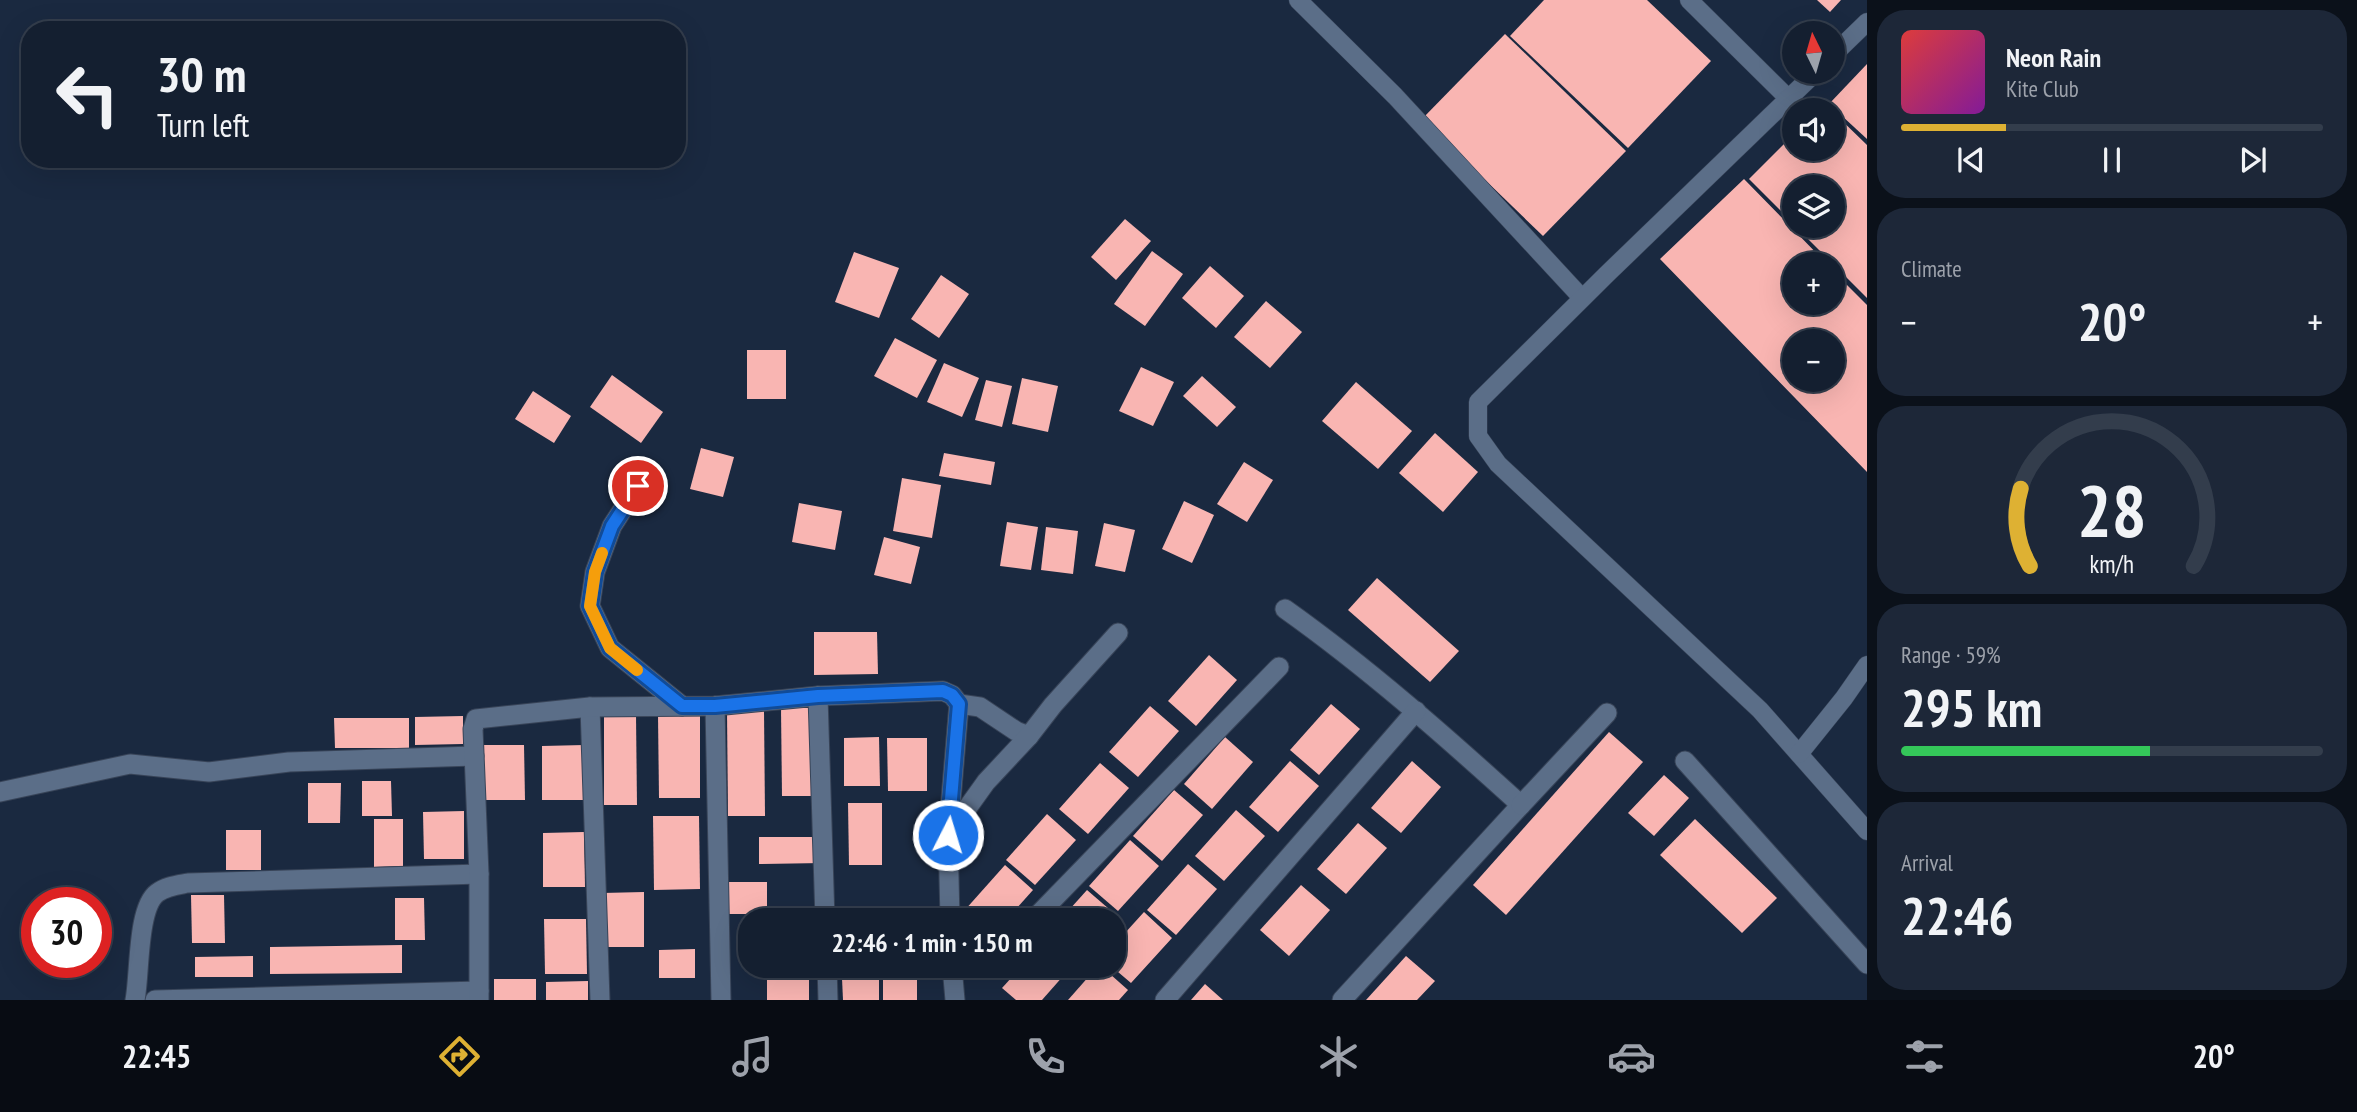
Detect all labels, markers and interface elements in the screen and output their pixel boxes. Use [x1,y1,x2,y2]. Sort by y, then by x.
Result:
north arrow [1782,21,1844,84]
map controls [1782,21,1845,392]
text: Neon Rain [2006,41,2101,74]
text: 30 m [157,42,246,106]
icon: left [42,49,133,140]
text: Kite Club [2006,74,2079,103]
button: sound [1782,98,1845,161]
text: Turn left [157,104,249,146]
icon: previous [1952,141,1990,179]
icon: pause [2093,141,2131,179]
icon: next [2234,141,2272,179]
button: layers [1782,175,1845,238]
button: + [1782,252,1845,315]
text: Climate [1901,254,1962,283]
text: 20° [2078,288,2146,355]
text: − [1901,297,1917,346]
text: + [2307,297,2323,346]
button: − [1782,329,1845,392]
pin [608,456,668,516]
text: 28 [2077,462,2147,556]
icon: arrive [619,467,657,505]
text: km/h [2090,548,2134,580]
text: Range · 59% [1901,640,2001,669]
text: 295 km [1901,674,2042,741]
position arrow [911,798,985,872]
text: Arrival [1901,848,1953,877]
text: 22:46 [1901,882,2013,949]
speed limit sign: 30 [21,887,112,978]
text: 22:46 · 1 min · 150 m [832,926,1032,959]
icon: directions [435,1032,484,1081]
icon: music [728,1032,777,1081]
icon: phone [1021,1032,1070,1081]
icon: climate [1314,1032,1363,1081]
icon: car [1607,1032,1656,1081]
icon: filters [1900,1032,1949,1081]
text: 22:45 [122,1035,191,1077]
text: 20° [2193,1035,2235,1077]

